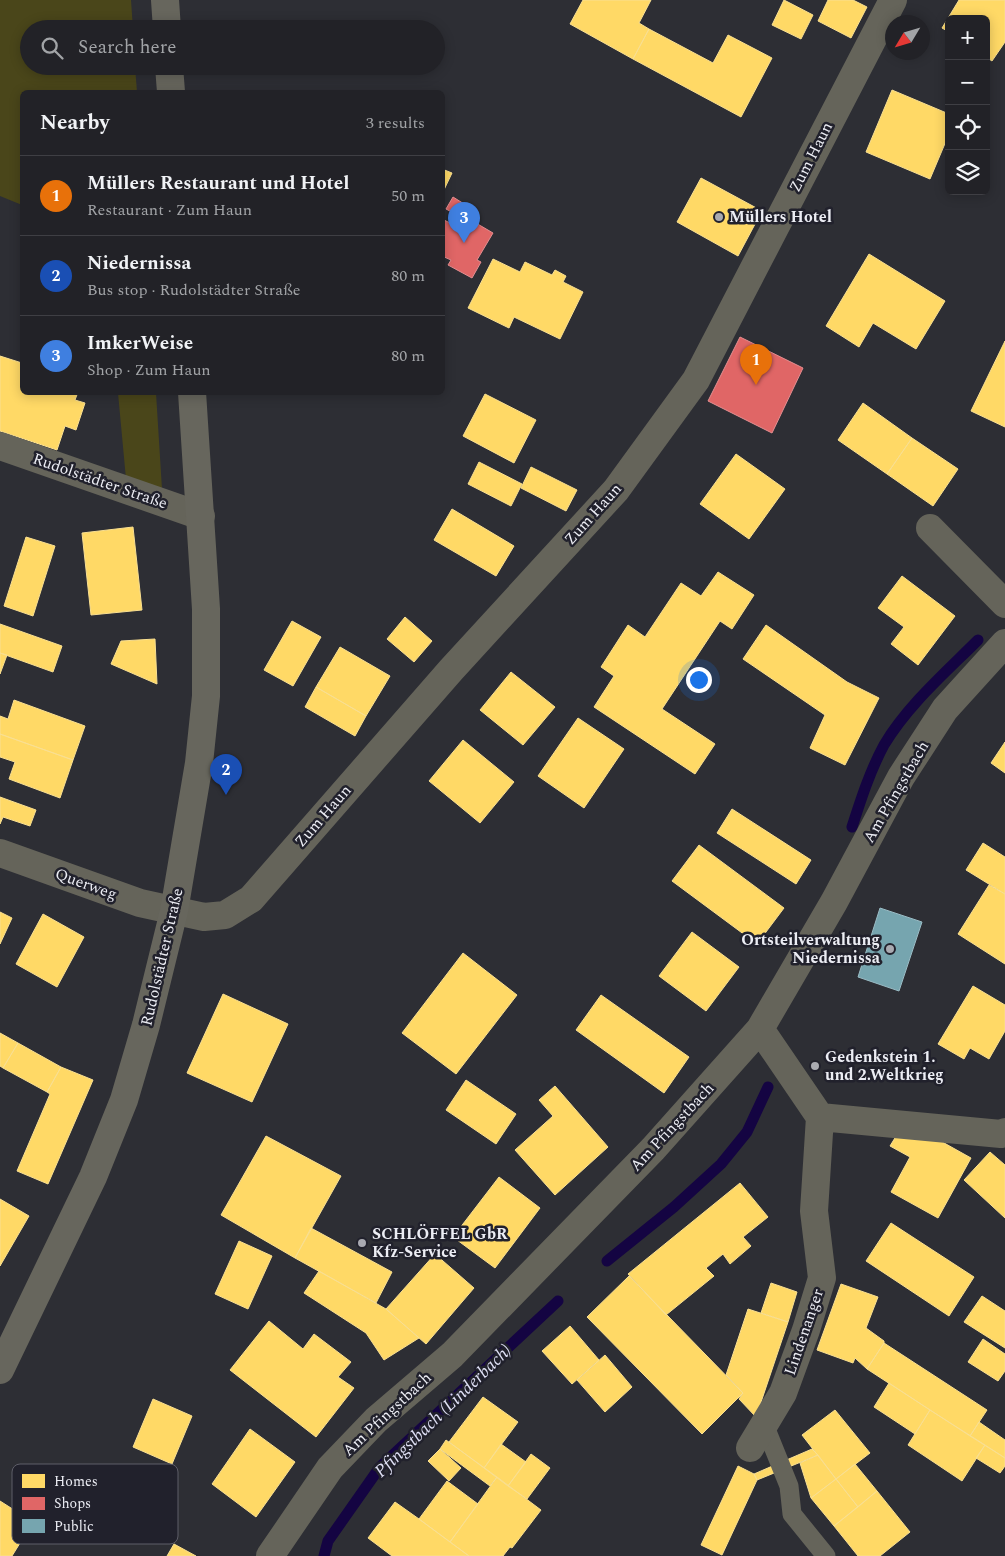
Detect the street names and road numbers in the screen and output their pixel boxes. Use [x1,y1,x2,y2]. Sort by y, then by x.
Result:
street label: Zum Haun [783,118,839,196]
street label: Rudolstädter Straße [29,447,171,515]
street label: Zum Haun [559,478,627,550]
street label: Am Pfingstbach [857,736,935,848]
street label: Zum Haun [289,779,357,853]
street label: Querweg [52,862,120,906]
street label: Rudolstädter Straße [134,886,190,1028]
street label: Am Pfingstbach [624,1077,720,1177]
street label: Lindenanger [778,1286,830,1378]
street label: Am Pfingstbach [337,1366,437,1462]

